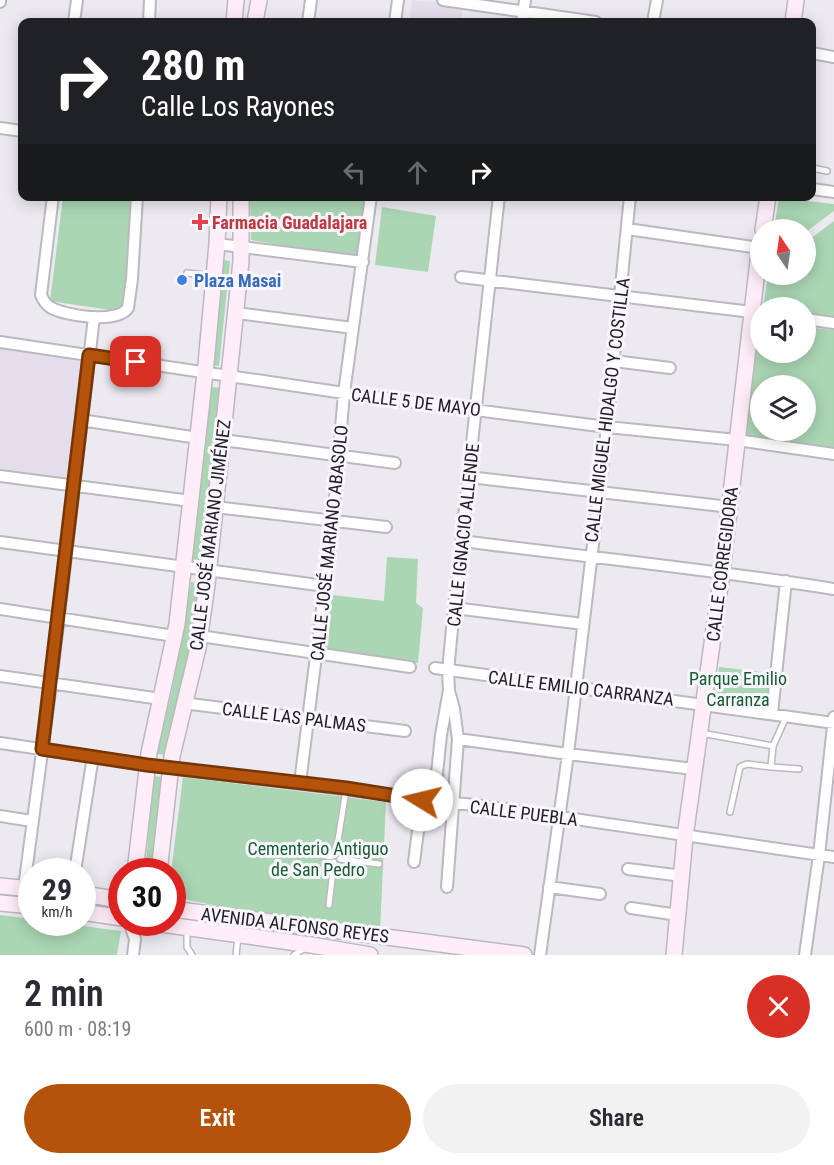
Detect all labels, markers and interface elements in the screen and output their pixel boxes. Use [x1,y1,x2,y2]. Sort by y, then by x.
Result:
text: 280 m [141,41,246,90]
icon: right [42,42,120,120]
text: Calle Los Rayones [141,91,335,123]
icon: left [338,156,371,189]
icon: ahead [401,156,434,189]
icon: right [464,156,497,189]
place label: Farmacia Guadalajara [212,212,367,233]
marker: Farmacia Guadalajara [193,215,207,229]
north arrow [750,219,816,285]
map controls [750,219,816,441]
place label: Plaza Masai [194,270,281,291]
marker: Plaza Masai [175,273,189,287]
street label: CALLE MIGUEL HIDALGO Y COSTILLA [580,276,634,544]
button: sound [750,297,816,363]
pin [110,336,161,387]
icon: arrive [119,345,152,378]
button: layers [750,375,816,441]
street label: CALLE 5 DE MAYO [350,384,482,420]
street label: CALLE JOSÉ MARIANO JIMÉNEZ [185,418,235,652]
street label: CALLE JOSÉ MARIANO ABASOLO [306,424,352,662]
street label: CALLE IGNACIO ALLENDE [443,442,483,628]
street label: CALLE CORREGIDORA [702,485,742,643]
street label: CALLE EMILIO CARRANZA [487,666,676,710]
park label: Parque Emilio Carranza [689,668,787,710]
street label: CALLE LAS PALMAS [221,698,367,736]
position arrow [390,768,454,832]
street label: CALLE PUEBLA [469,796,580,830]
park label: Cementerio Antiguo de San Pedro [247,838,389,880]
speed limit sign: 30 [108,858,186,936]
text: 29 [42,872,72,907]
text: km/h [42,903,72,921]
street label: AVENIDA ALFONSO REYES [200,903,390,947]
text: 2 min [24,973,104,1015]
button: close [747,975,810,1038]
text: 600 m · 08:19 [24,1017,131,1041]
button: Exit [24,1084,411,1153]
button: Share [423,1084,810,1153]

